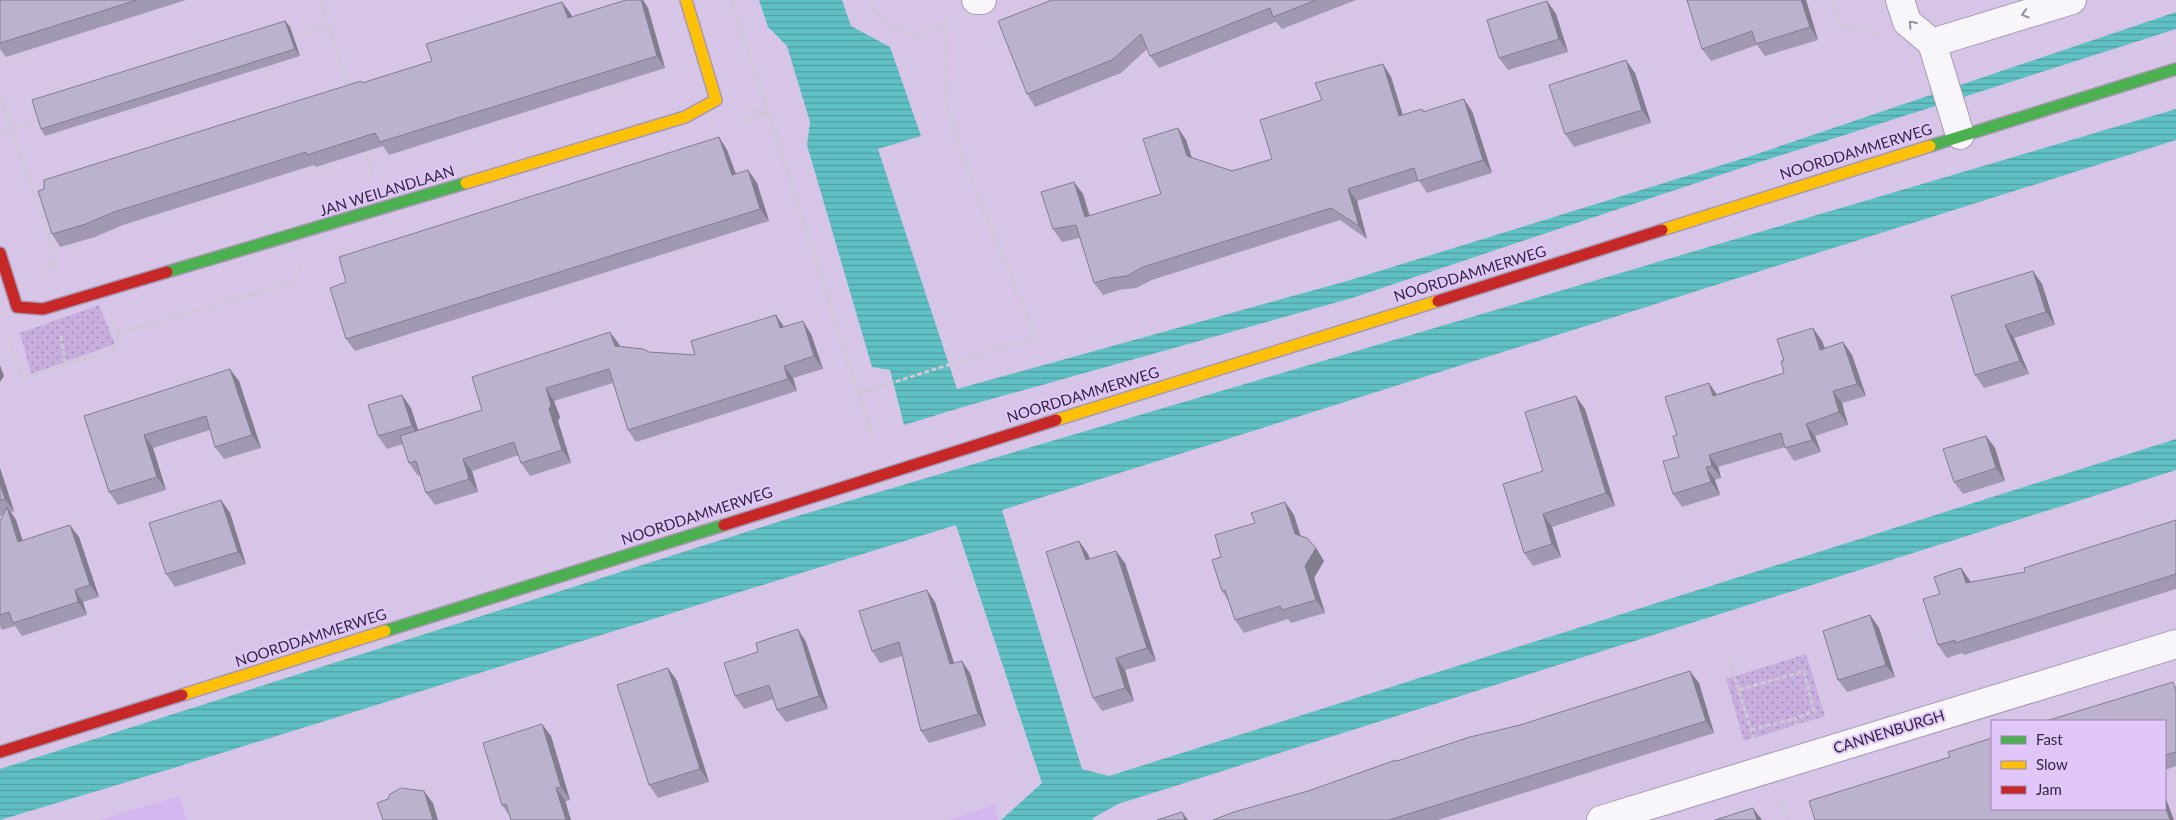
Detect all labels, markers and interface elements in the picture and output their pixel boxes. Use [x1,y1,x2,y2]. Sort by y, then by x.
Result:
one-way arrow [2022,9,2030,19]
one-way arrow [1908,21,1917,30]
street label: NOORDDAMMERWEG [1777,119,1934,183]
street label: JAN WEILANDLAAN [317,161,456,219]
street label: NOORDDAMMERWEG [1391,241,1548,305]
street label: NOORDDAMMERWEG [1004,362,1161,426]
street label: NOORDDAMMERWEG [619,482,775,548]
street label: NOORDDAMMERWEG [233,604,389,670]
street label: CANNENBURGH [1831,706,1947,757]
legend [1991,720,2166,810]
text: Fast [2036,730,2063,748]
text: Slow [2036,755,2068,773]
text: Jam [2036,780,2062,798]

